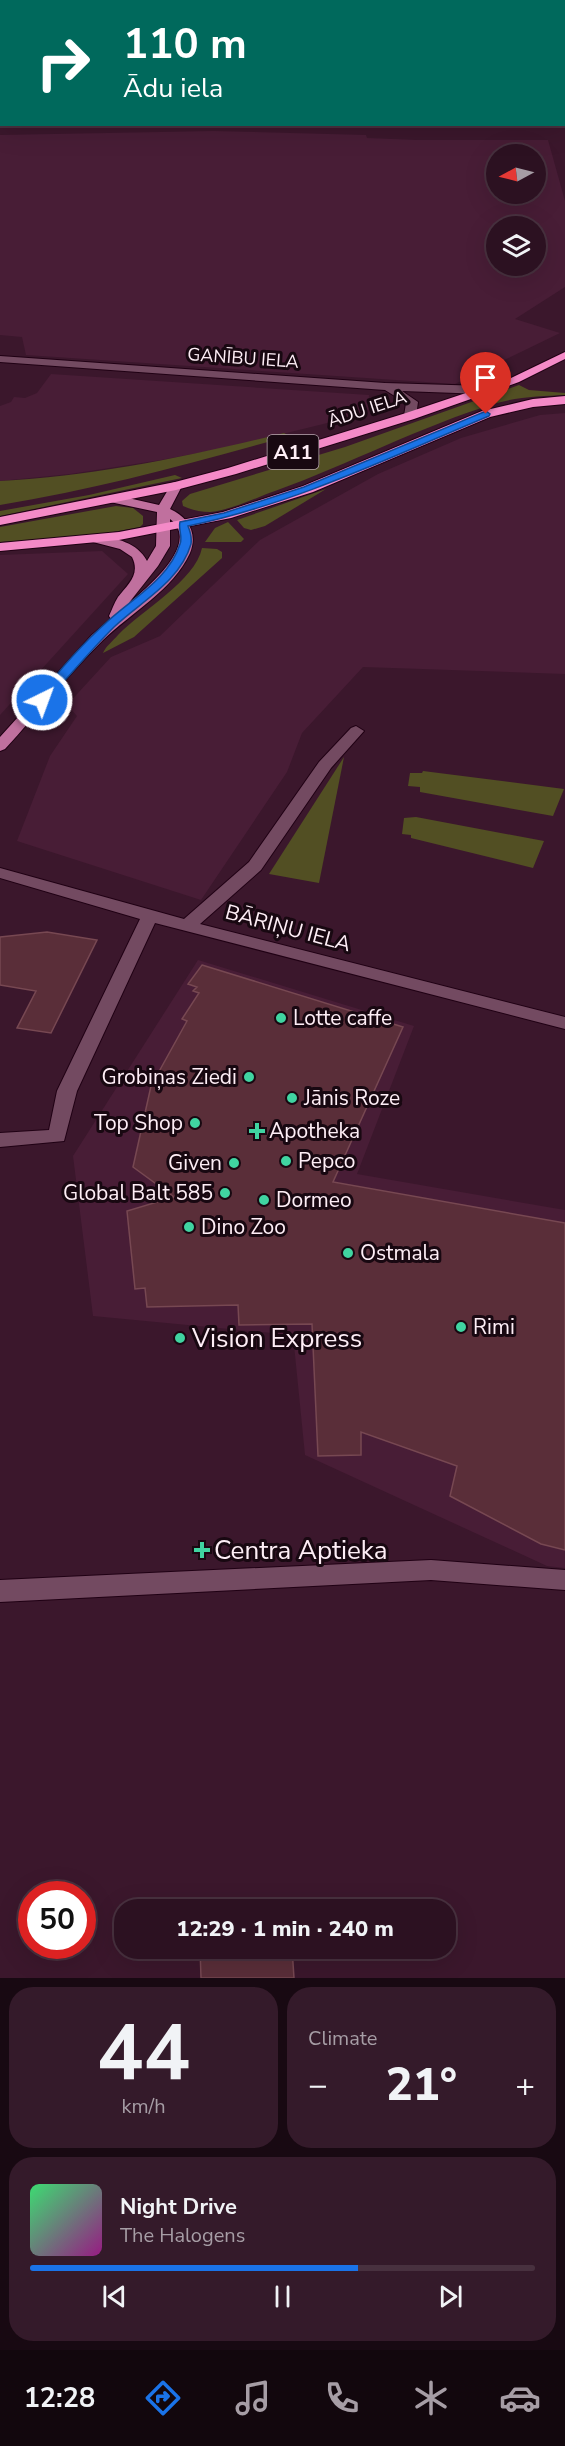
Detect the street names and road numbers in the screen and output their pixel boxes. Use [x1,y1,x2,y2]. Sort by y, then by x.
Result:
street label: GANĪBU IELA [186,342,300,374]
street label: ĀDU IELA [324,385,410,433]
road number: A11 [268,435,318,469]
street label: BĀRIŅU IELA [222,898,354,958]

